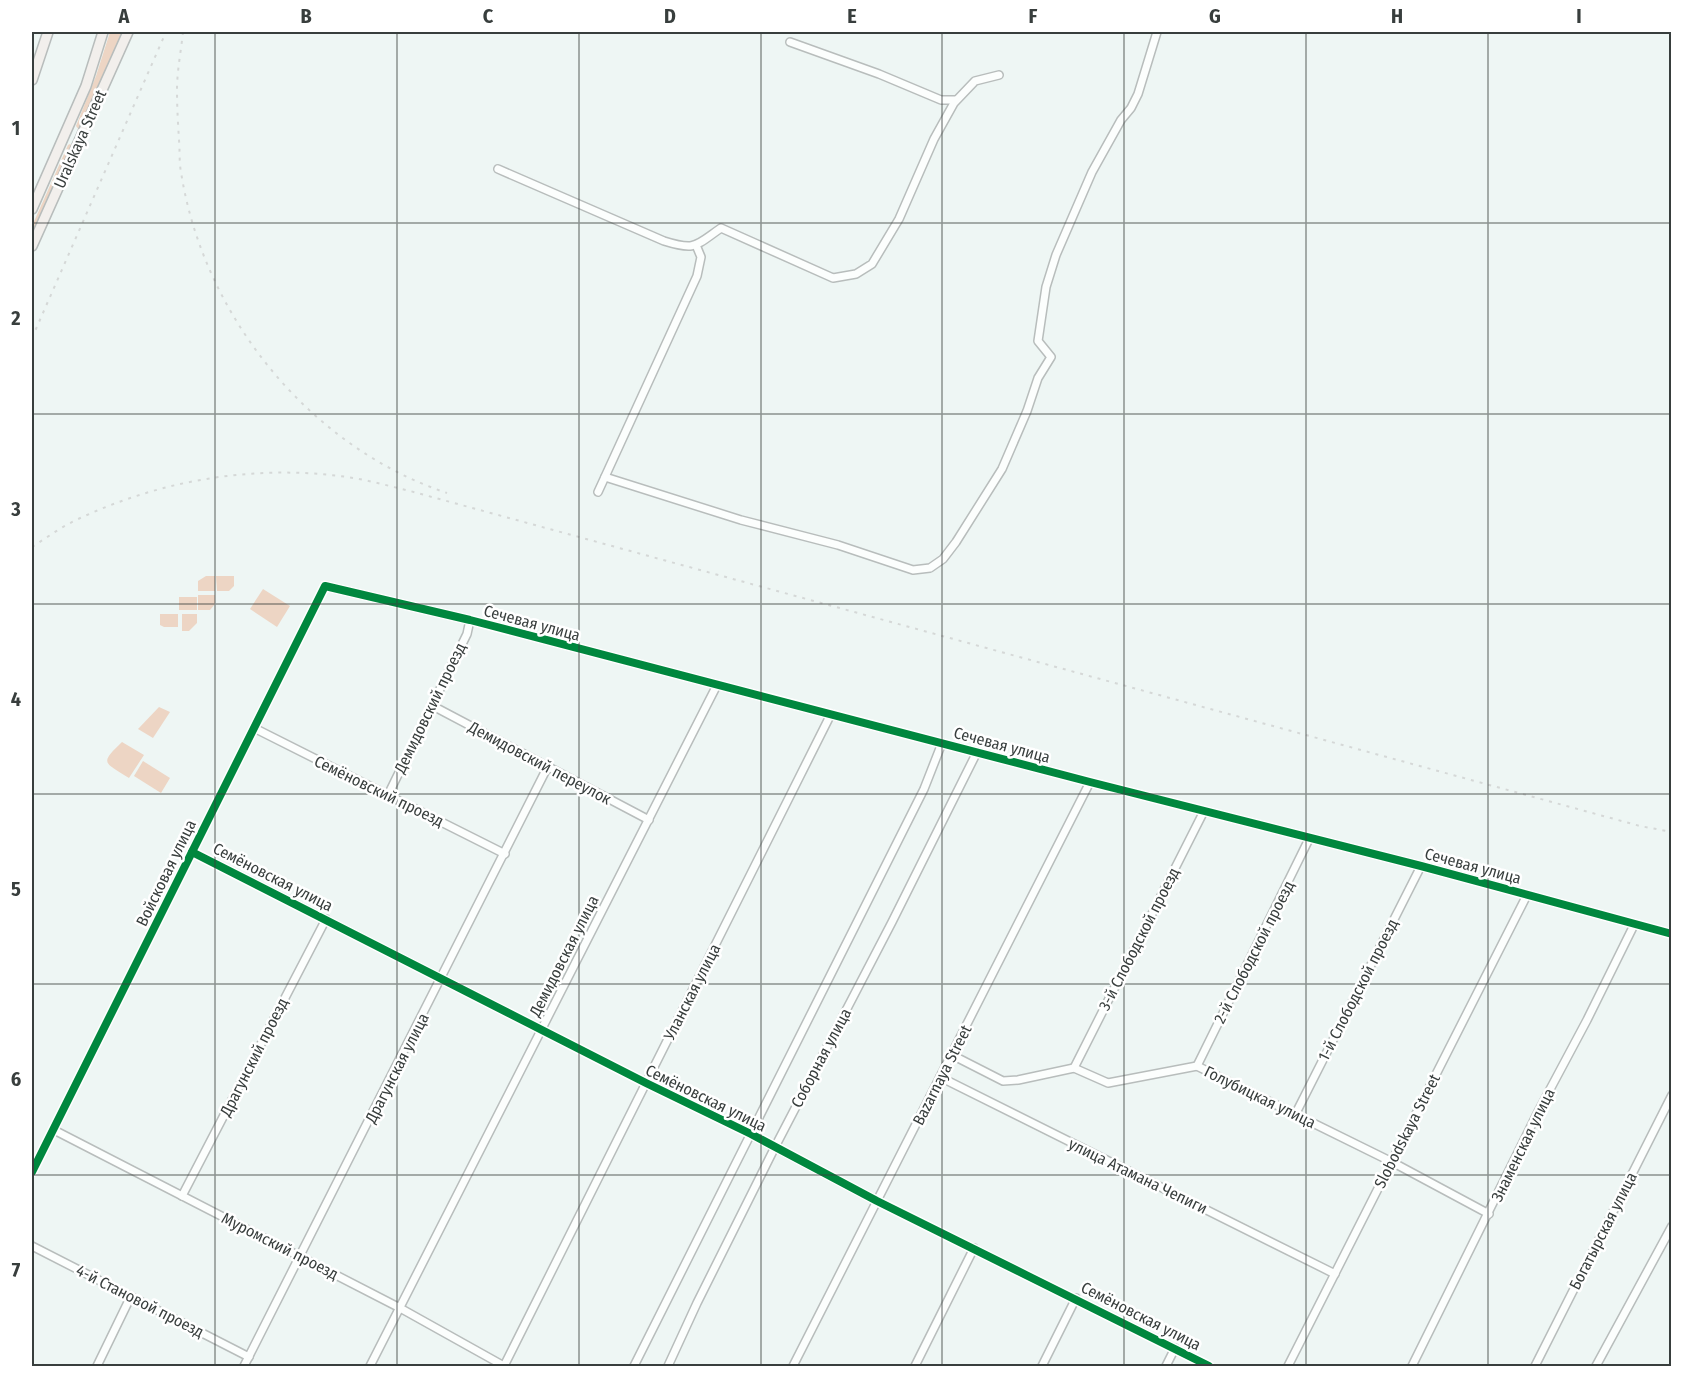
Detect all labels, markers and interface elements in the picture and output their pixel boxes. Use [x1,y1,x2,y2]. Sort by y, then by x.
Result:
text: A [118,4,131,28]
text: B [300,4,312,28]
text: C [483,4,494,28]
text: D [664,4,676,28]
text: E [847,4,857,28]
text: F [1029,4,1038,28]
text: G [1209,4,1221,28]
text: H [1391,4,1403,28]
text: I [1576,4,1582,28]
street label: Uralskaya Street [50,86,111,191]
text: 1 [12,116,20,140]
text: 2 [10,306,21,330]
text: 3 [10,497,21,521]
street label: Сечевая улица [482,601,582,645]
street label: Демидовский проезд [390,640,470,777]
text: 4 [11,687,21,711]
street label: Демидовский переулок [465,717,615,809]
street label: Сечевая улица [952,723,1052,767]
street label: Семёновский проезд [311,751,447,831]
street label: Войсковая улица [132,817,200,929]
street label: Семёновская улица [210,839,336,915]
street label: Сечевая улица [1423,844,1523,888]
street label: 3-й Слободской проезд [1095,864,1183,1014]
text: 5 [11,877,21,901]
street label: 2-й Слободской проезд [1210,877,1298,1027]
street label: Демидовская улица [525,892,603,1021]
street label: 1-й Слободской проезд [1314,916,1402,1064]
street label: Уланская улица [659,941,724,1044]
street label: Драгунский проезд [216,995,292,1120]
street label: Соборная улица [787,1005,855,1111]
street label: Драгунская улица [361,1010,433,1127]
street label: Bazarnaya Street [909,1021,976,1128]
street label: Семёновская улица [643,1061,770,1136]
street label: Голубицкая улица [1201,1062,1319,1132]
text: 6 [11,1067,21,1091]
street label: Slobodskaya Street [1370,1070,1444,1191]
street label: Знаменская улица [1487,1085,1559,1205]
street label: улица Атамана Чепиги [1065,1134,1211,1218]
street label: Богатырская улица [1565,1169,1641,1293]
street label: Муромский проезд [218,1208,342,1284]
text: 7 [12,1258,21,1282]
street label: 4-й Становой проезд [73,1261,207,1341]
street label: Семёновская улица [1078,1278,1204,1354]

